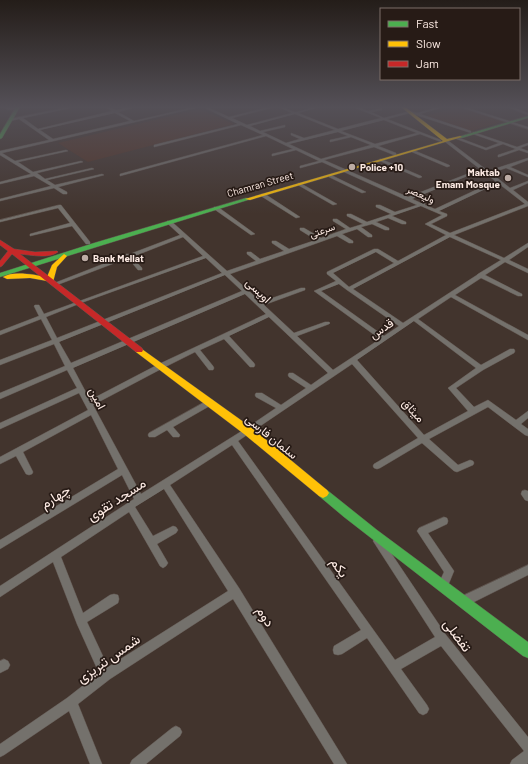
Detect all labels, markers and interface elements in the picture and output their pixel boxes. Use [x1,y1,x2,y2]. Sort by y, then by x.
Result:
legend [380,8,520,80]
text: Fast [416,16,439,30]
text: Slow [416,36,441,50]
text: Jam [416,56,439,70]
place label: Police +10 [360,161,403,173]
marker: Police +10 [347,162,357,172]
place label: Maktab Emam Mosque [436,166,501,190]
street label: Chamran Street [226,169,295,199]
marker: Maktab Emam Mosque [503,173,513,183]
street label: ولیعصر [404,182,437,206]
street label: سرعتی [308,220,337,241]
place label: Bank Mellat [93,252,144,264]
marker: Bank Mellat [80,253,90,263]
street label: اویسی [242,275,275,307]
street label: قدس [366,315,397,343]
street label: امین [85,385,109,412]
street label: میثاق [399,395,428,425]
street label: سلمان فارسی [242,411,301,463]
street label: مسجد تقوی [83,474,149,525]
street label: چهارم [37,480,74,513]
street label: یکم [326,554,353,581]
street label: دوم [252,602,279,630]
street label: تفضلی [439,615,476,655]
street label: شمس تبریزی [73,630,144,687]

